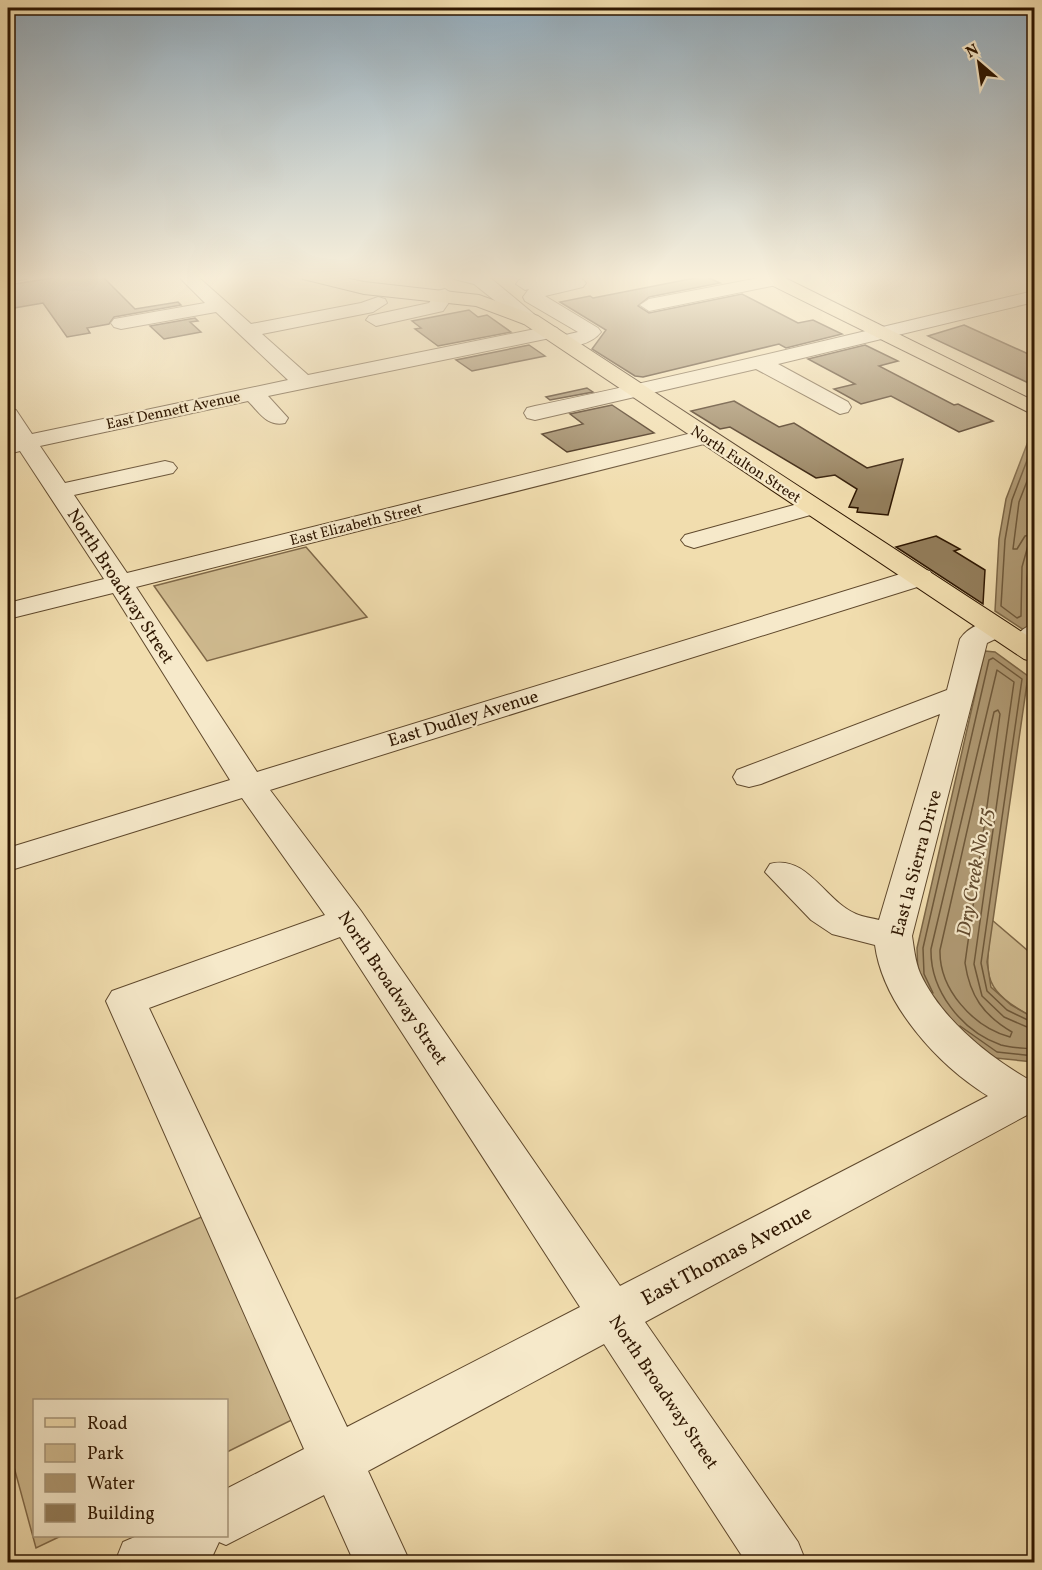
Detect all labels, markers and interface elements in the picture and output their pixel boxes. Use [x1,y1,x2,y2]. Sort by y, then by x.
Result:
north arrow [949,33,1009,93]
text: N [962,39,983,64]
street label: East Dennett Avenue [104,387,242,436]
street label: North Fulton Street [686,422,805,509]
street label: East Elizabeth Street [288,499,425,552]
street label: North Broadway Street [60,504,179,669]
street label: East Dudley Avenue [385,685,542,754]
street label: East la Sierra Drive [886,787,949,939]
water label: Dry Creek No. 75 [951,806,1001,939]
street label: North Broadway Street [331,907,453,1071]
street label: East Thomas Avenue [636,1199,817,1314]
street label: North Broadway Street [602,1311,724,1475]
legend [33,1399,228,1537]
text: Road [87,1412,128,1437]
text: Park [87,1442,124,1467]
text: Water [87,1472,135,1497]
text: Building [87,1502,155,1527]

